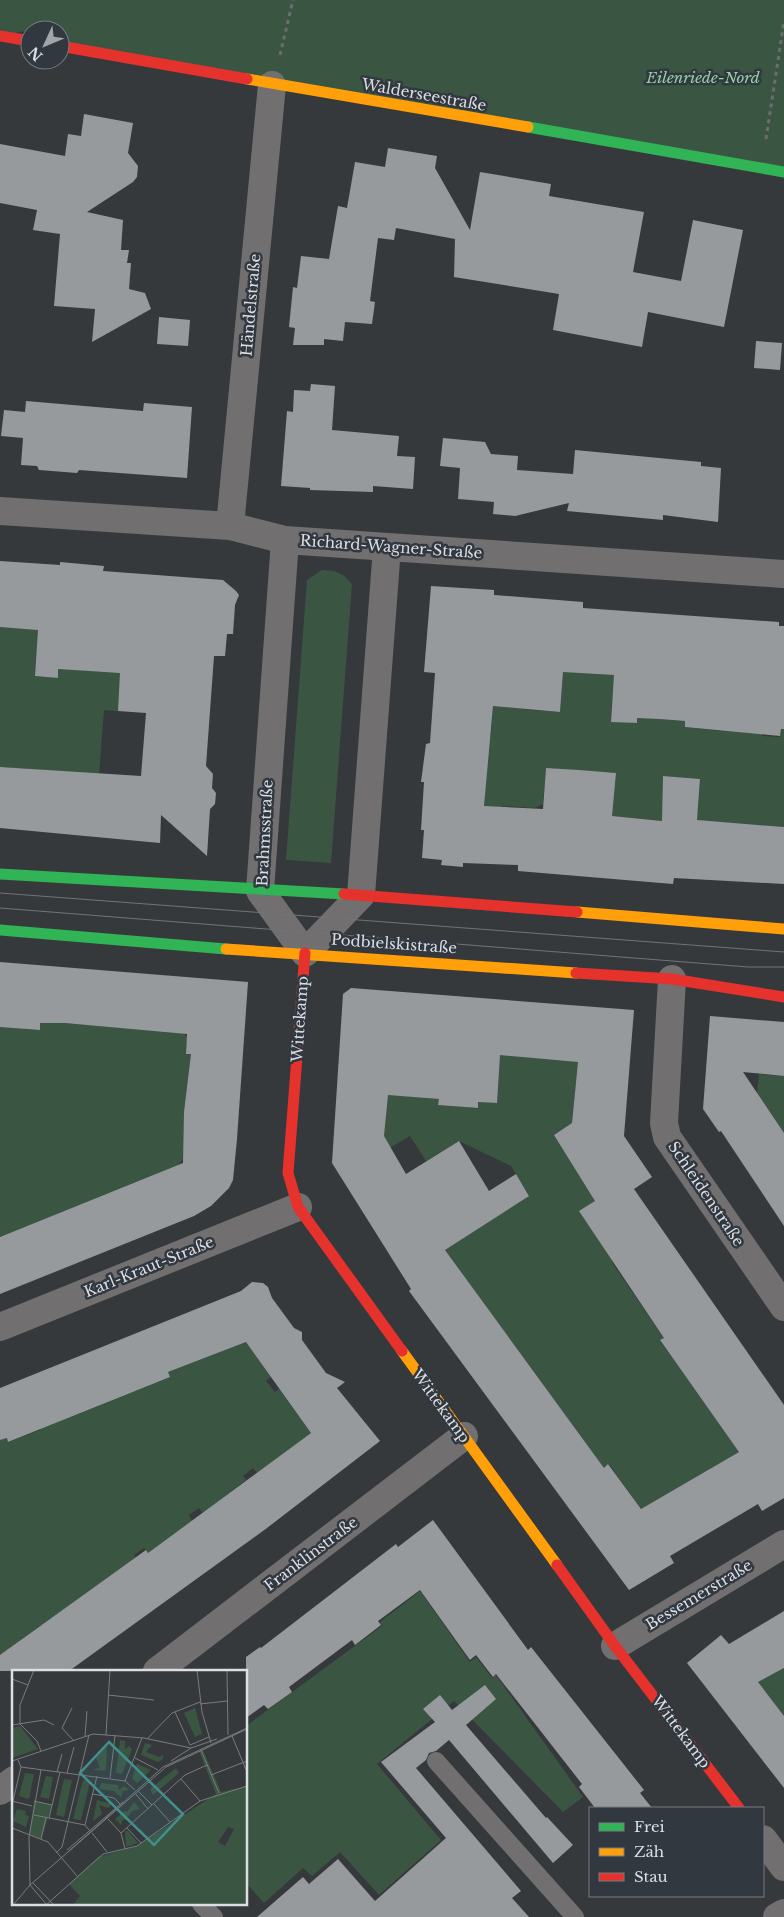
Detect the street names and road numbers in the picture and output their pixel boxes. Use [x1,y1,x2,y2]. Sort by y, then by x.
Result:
street label: Walderseestraße [359,74,488,115]
street label: Händelstraße [237,253,264,357]
street label: Richard-Wagner-Straße [299,531,483,562]
street label: Brahmsstraße [252,779,277,887]
street label: Podbielskistraße [330,930,458,957]
street label: Wittekamp [287,975,312,1064]
street label: Schleidenstraße [664,1138,749,1250]
street label: Karl-Kraut-Straße [81,1232,216,1301]
street label: Wittekamp [408,1364,474,1446]
street label: Franklinstraße [260,1512,361,1595]
street label: Bessemerstraße [642,1555,755,1634]
street label: Wittekamp [647,1691,715,1772]

